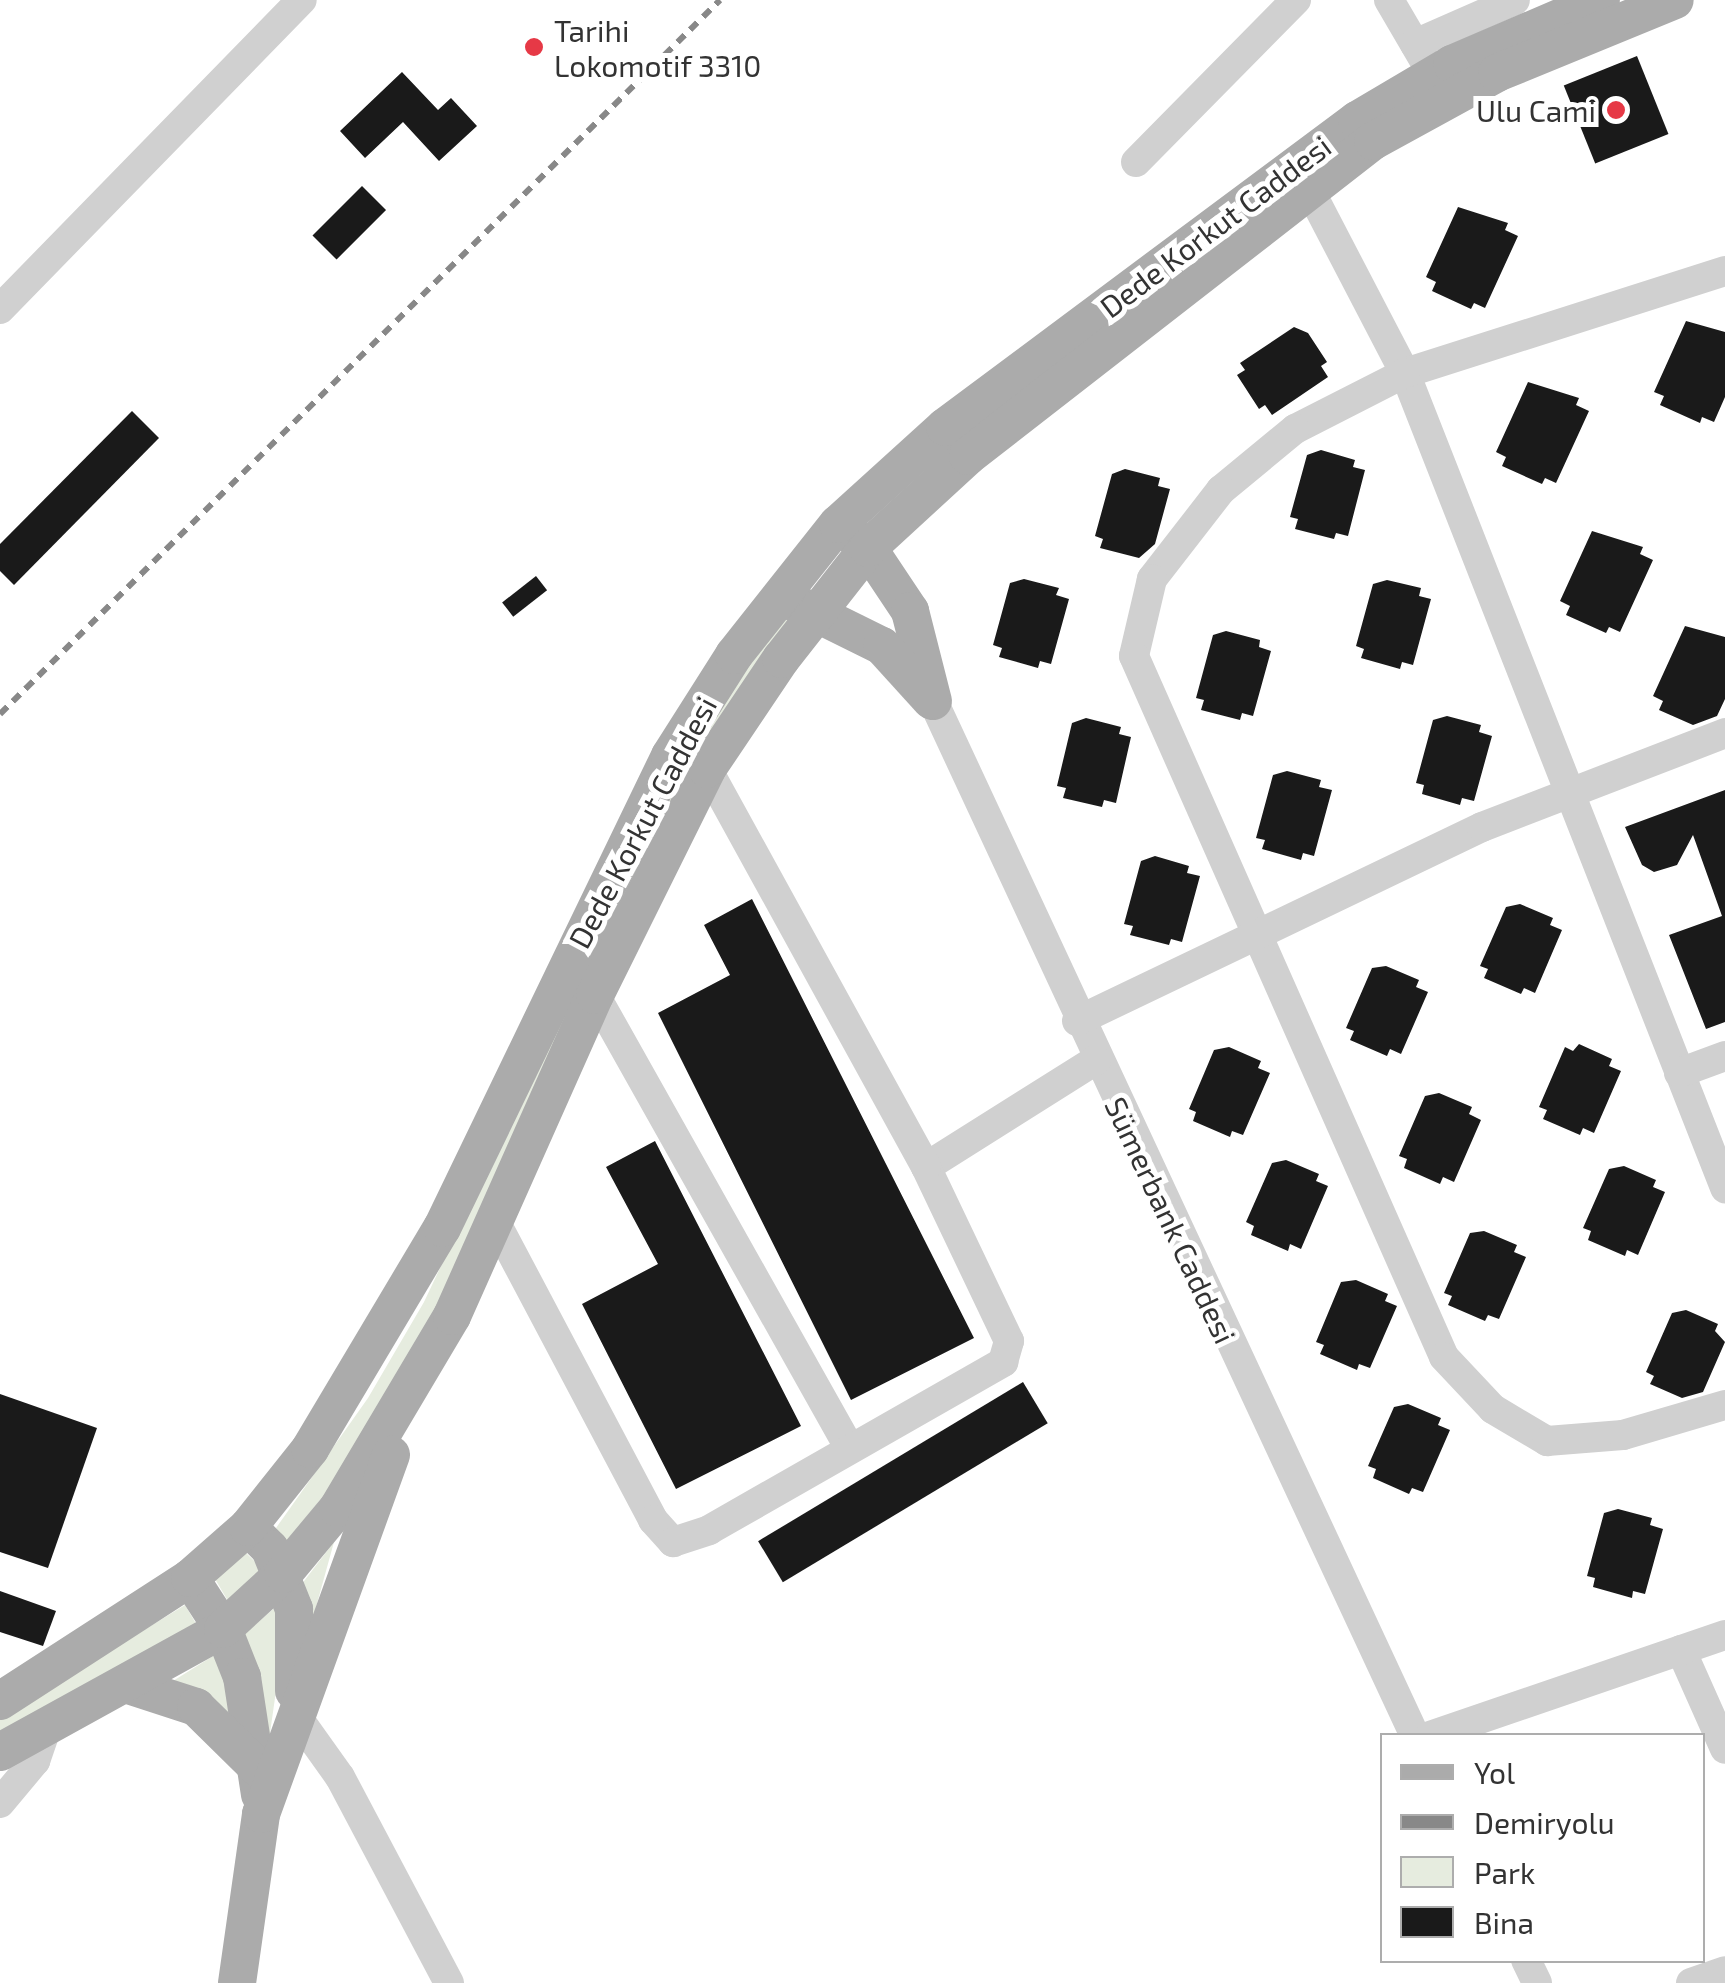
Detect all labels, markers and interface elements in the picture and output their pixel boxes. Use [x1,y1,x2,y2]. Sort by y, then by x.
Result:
place label: Tarihi Lokomotif 3310 [554,12,762,82]
marker: Tarihi Lokomotif 3310 [523,36,545,58]
place label: Ulu Cami [1476,92,1596,128]
marker: Ulu Cami [1605,99,1627,121]
street label: Dede Korkut Caddesi [1092,127,1338,325]
street label: Dede Korkut Caddesi [560,690,724,954]
street label: Sümerbank Caddesi [1098,1091,1244,1349]
legend [1380,1733,1705,1963]
text: Yol [1474,1754,1515,1790]
text: Demiryolu [1474,1804,1615,1840]
text: Park [1474,1854,1535,1890]
text: Bina [1474,1904,1534,1940]

